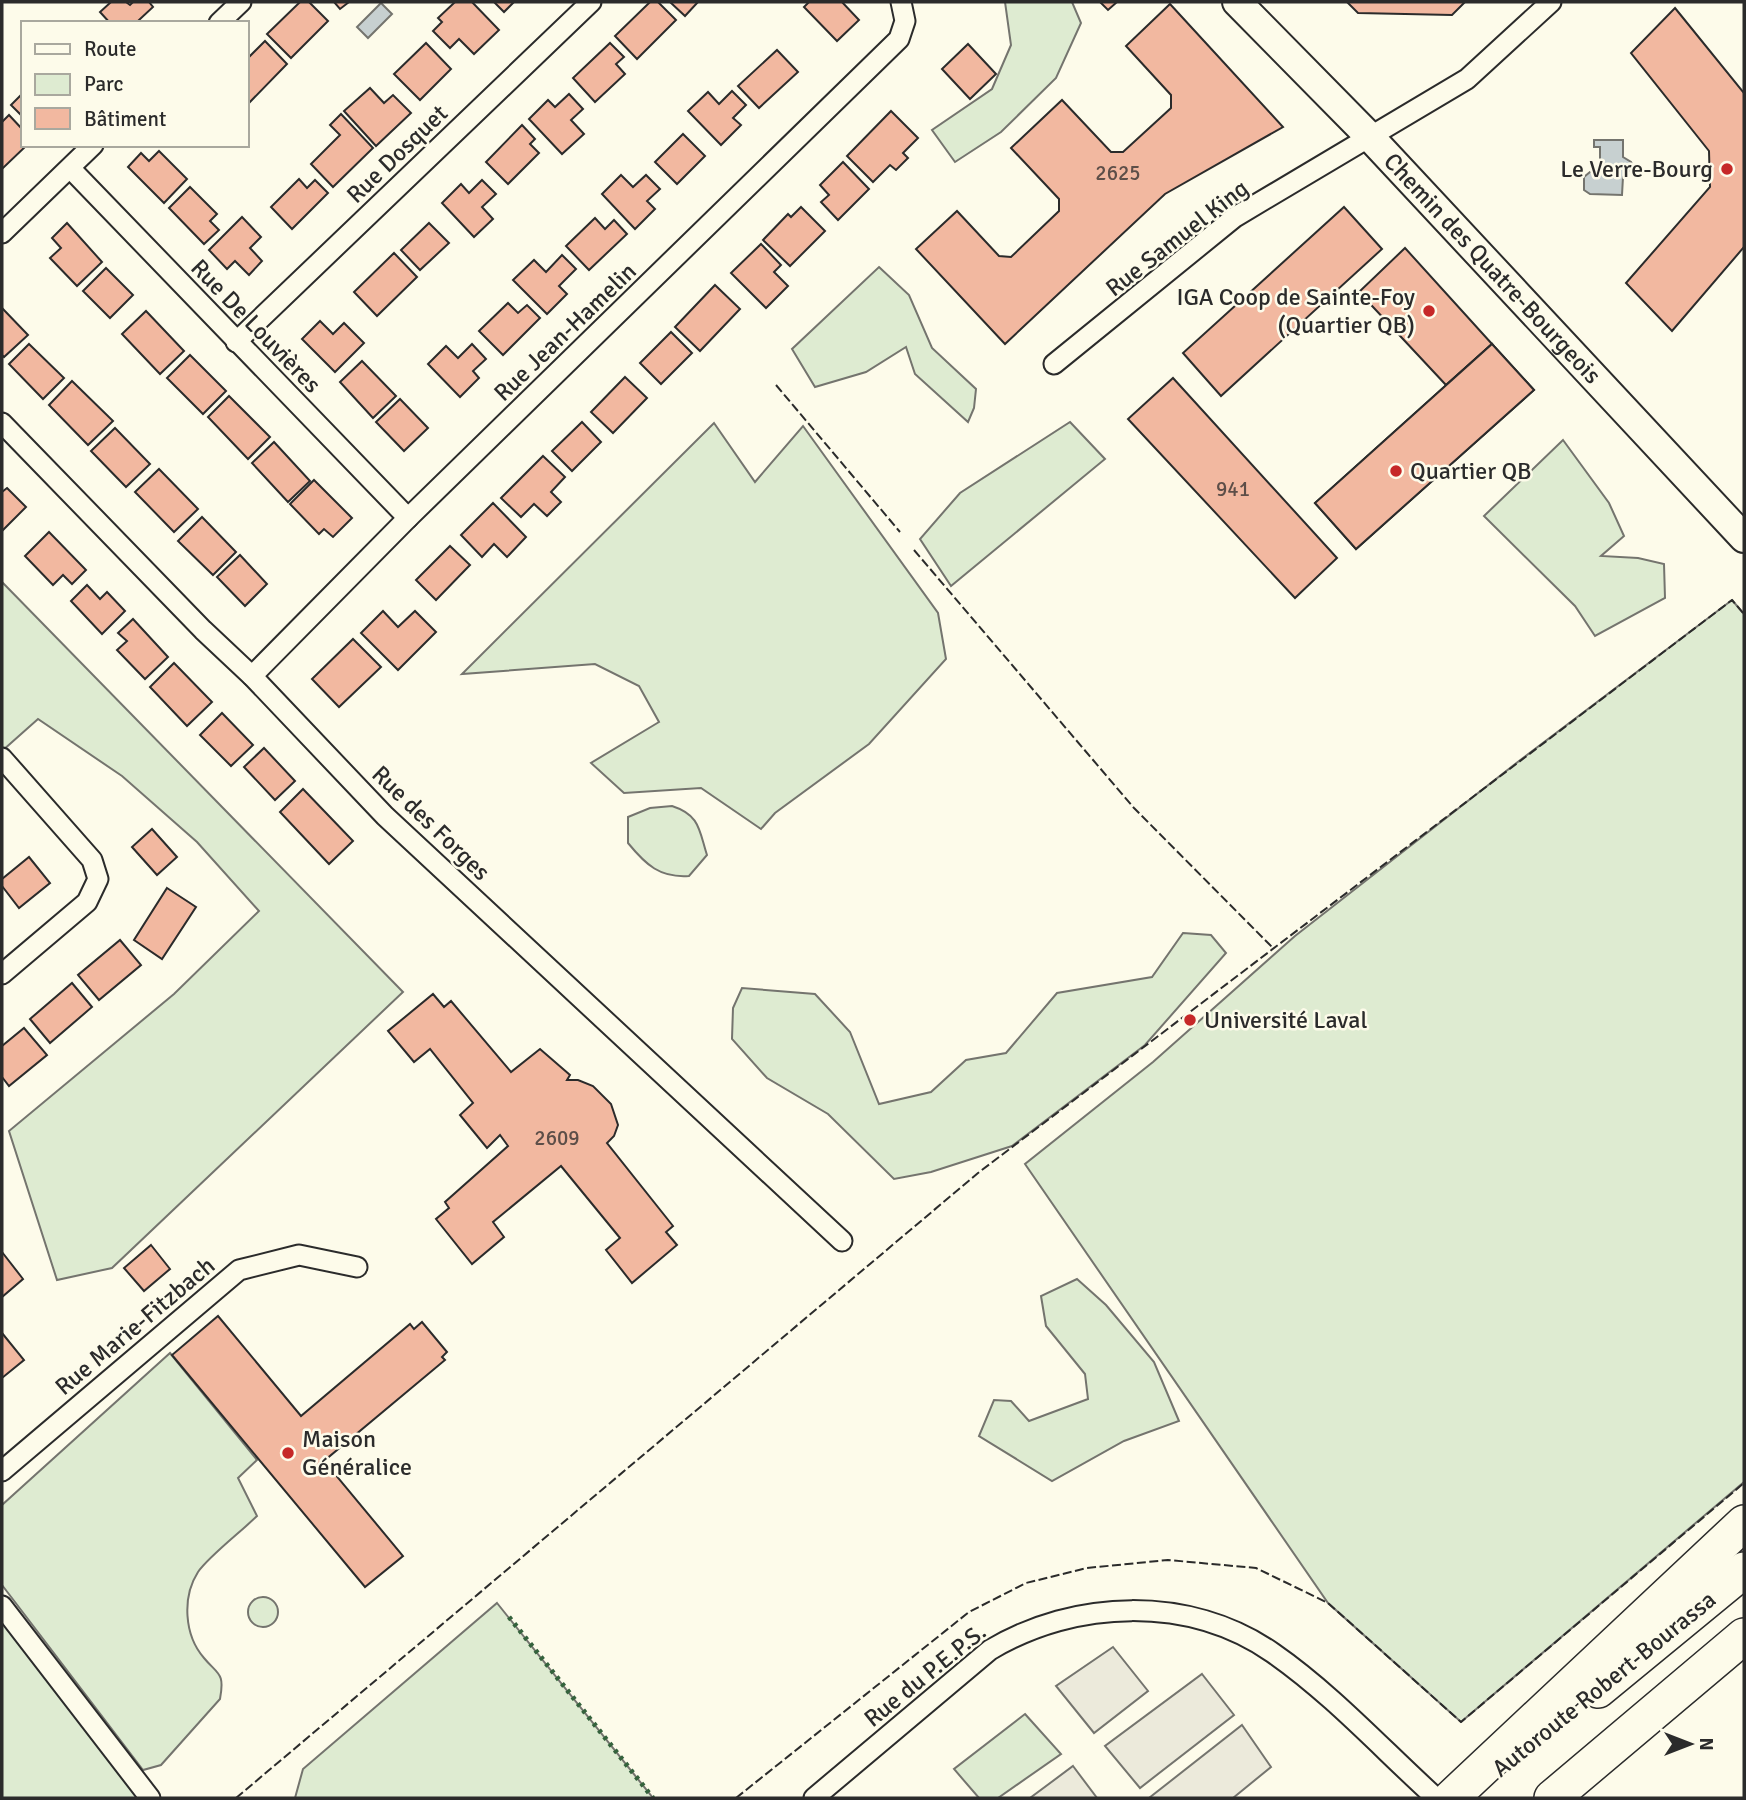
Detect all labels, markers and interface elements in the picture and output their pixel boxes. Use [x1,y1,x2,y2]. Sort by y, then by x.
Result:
legend [21,21,248,147]
text: Route [84,36,136,62]
text: Parc [84,71,123,97]
street label: Rue Dosquet [340,98,454,210]
text: Bâtiment [84,106,166,132]
street label: Chemin des Quatre-Bourgeois [1377,147,1607,390]
place label: Le Verre-Bourg [1560,154,1713,184]
house number: 2625 [1095,160,1141,186]
marker: Le Verre-Bourg [1719,161,1735,177]
street label: Rue Samuel King [1100,173,1254,303]
street label: Rue De Louvières [185,253,327,399]
street label: Rue Jean-Hamelin [487,256,643,408]
place label: IGA Coop de Sainte-Foy (Quartier QB) [1176,282,1415,340]
marker: IGA Coop de Sainte-Foy (Quartier QB) [1421,303,1437,319]
place label: Quartier QB [1410,456,1532,486]
marker: Quartier QB [1388,463,1404,479]
house number: 941 [1216,476,1250,502]
street label: Rue des Forges [366,759,496,887]
place label: Université Laval [1204,1005,1367,1035]
marker: Université Laval [1182,1012,1198,1028]
house number: 2609 [534,1125,580,1151]
street label: Rue Marie-Fitzbach [49,1250,221,1402]
place label: Maison Généralice [302,1424,412,1482]
marker: Maison Généralice [280,1445,296,1461]
street label: Autoroute Robert-Bourassa [1486,1584,1722,1784]
street label: Rue du P.E.P.S. [858,1617,992,1733]
north arrow [1655,1709,1725,1779]
text: N [1694,1737,1718,1751]

